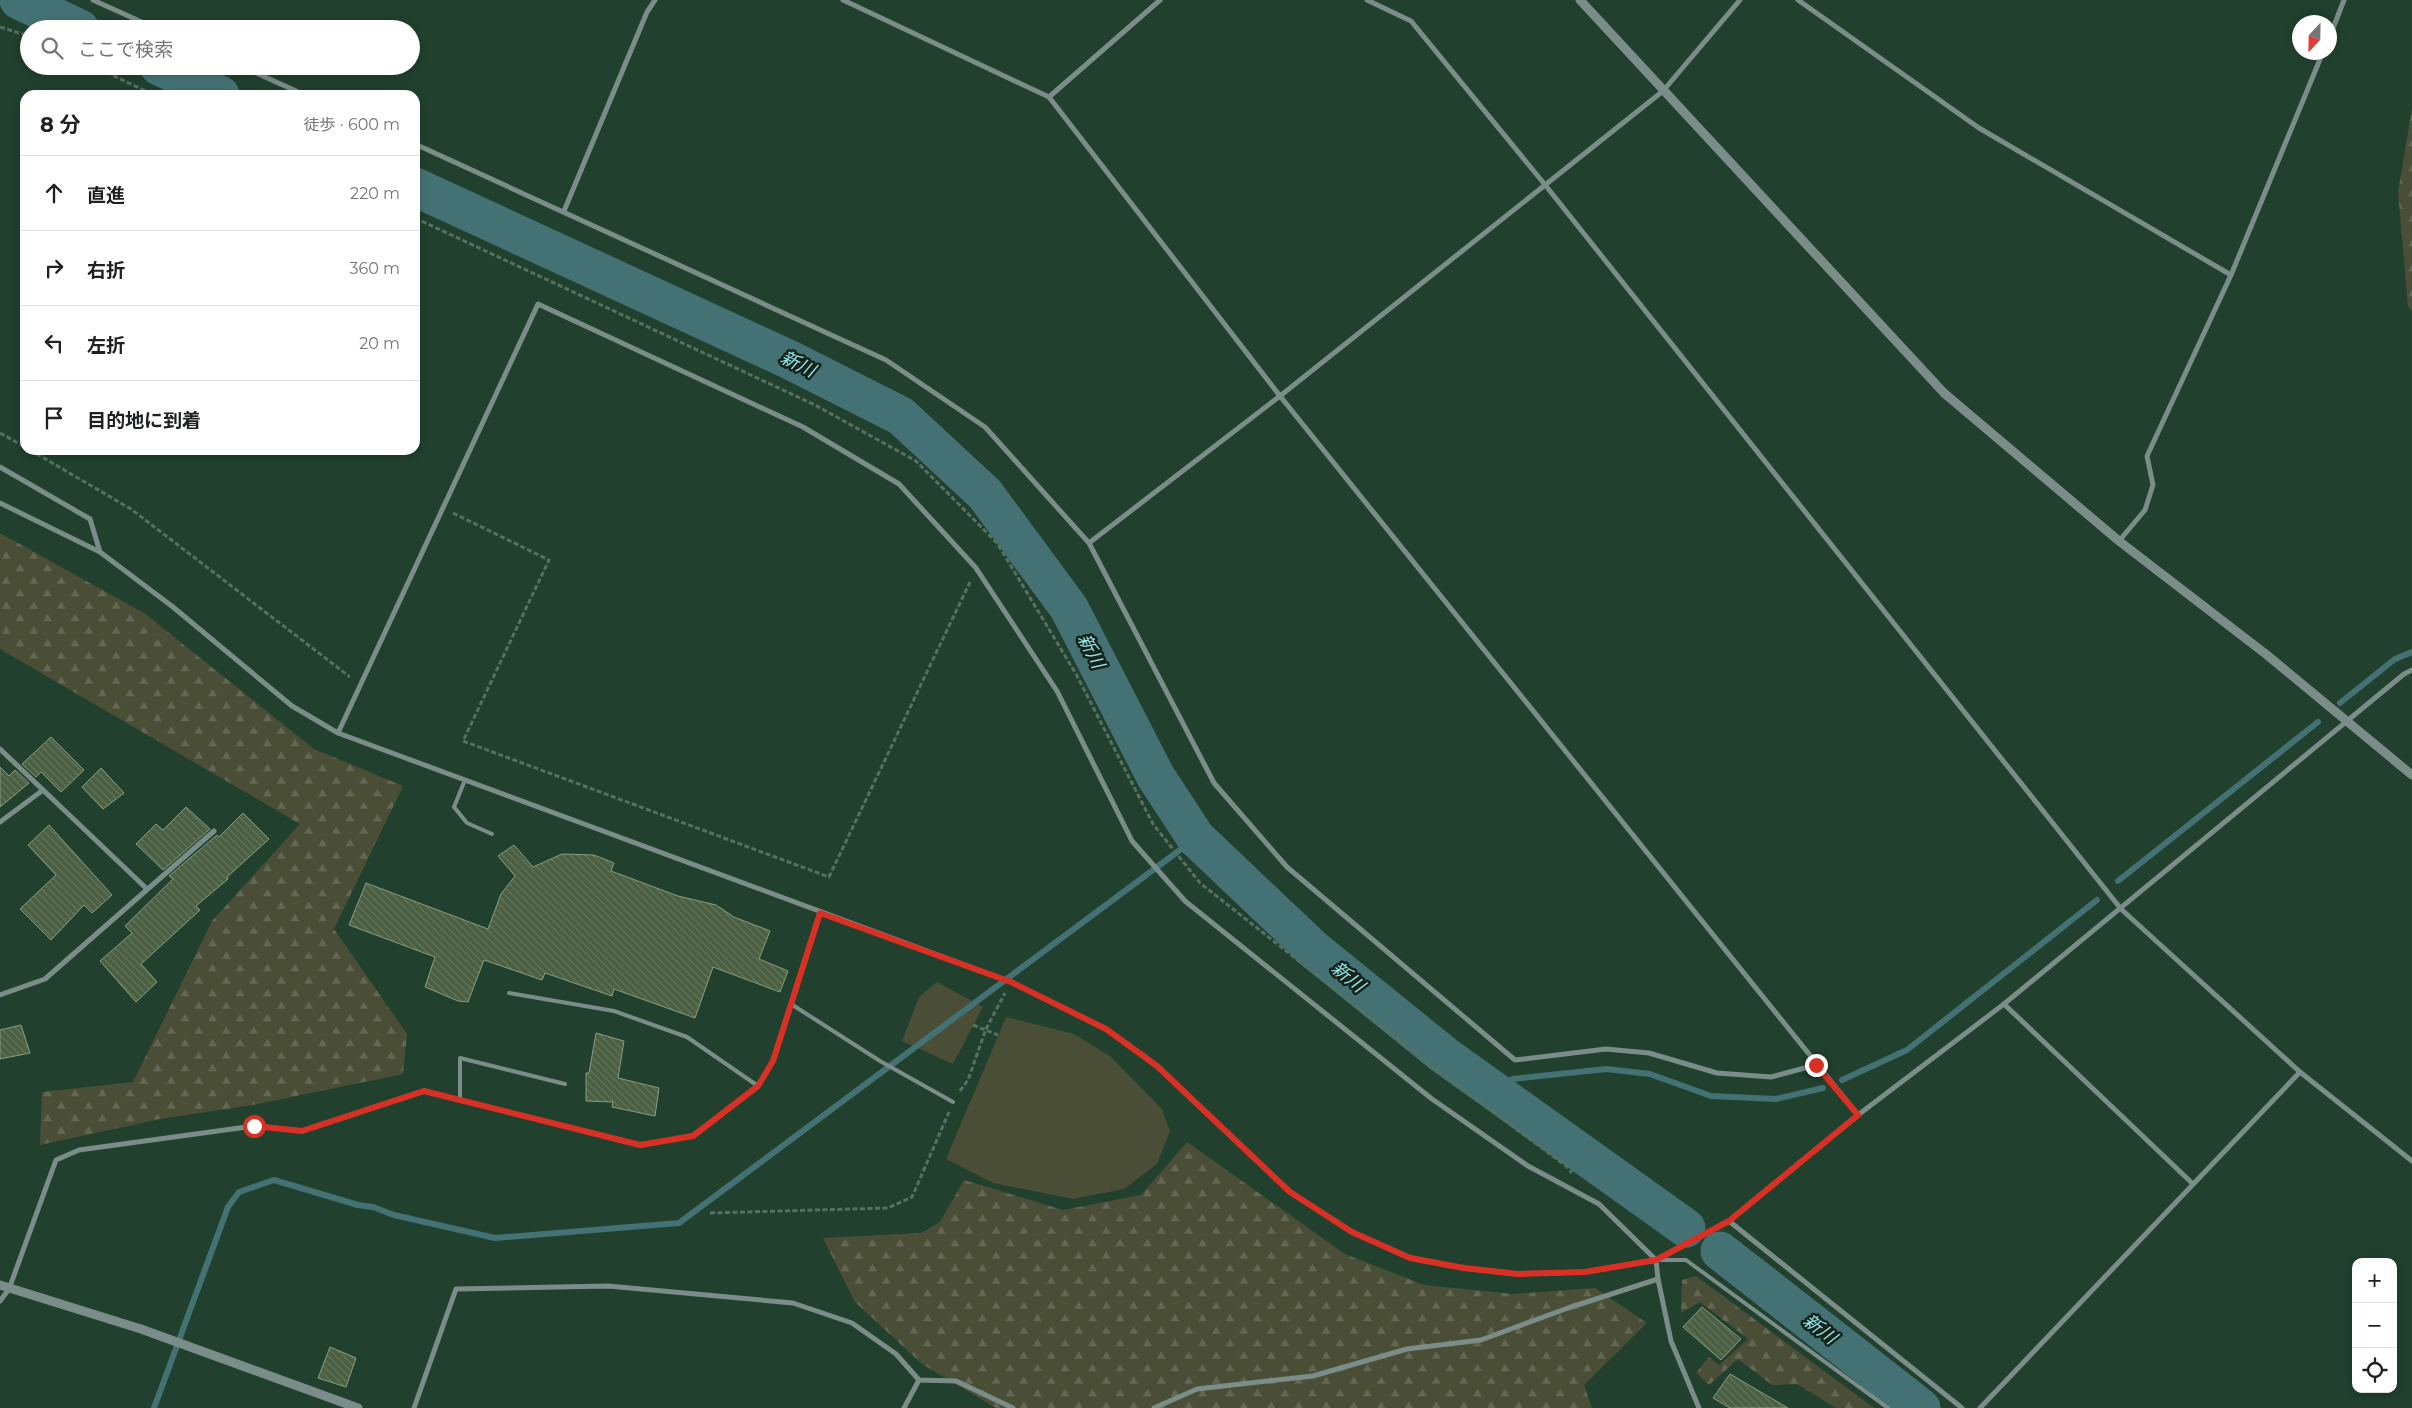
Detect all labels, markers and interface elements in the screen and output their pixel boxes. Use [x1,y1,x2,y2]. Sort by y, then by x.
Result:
north arrow [2292,15,2337,60]
search box [20,20,420,75]
icon: search [38,34,66,62]
text: ここで検索 [78,38,173,61]
text: 8 分 [40,112,81,137]
text: 徒歩 · 600 m [303,115,400,134]
icon: ahead [40,179,68,207]
text: 直進 [87,184,125,207]
text: 220 m [350,184,400,203]
icon: right [40,254,68,282]
text: 右折 [87,259,125,282]
text: 360 m [349,259,400,278]
icon: left [40,329,68,357]
text: 左折 [87,334,125,357]
text: 20 m [359,334,400,353]
water label: 新川 [777,346,821,383]
icon: arrive [40,404,68,432]
text: 目的地に到着 [87,409,201,432]
water label: 新川 [1073,630,1110,674]
water label: 新川 [1327,957,1370,998]
route end [1805,1054,1828,1077]
route start [243,1115,266,1138]
map controls [2352,1258,2397,1393]
button: + [2352,1258,2397,1303]
button: − [2352,1303,2397,1348]
water label: 新川 [1799,1309,1843,1350]
button: locate [2352,1348,2397,1393]

